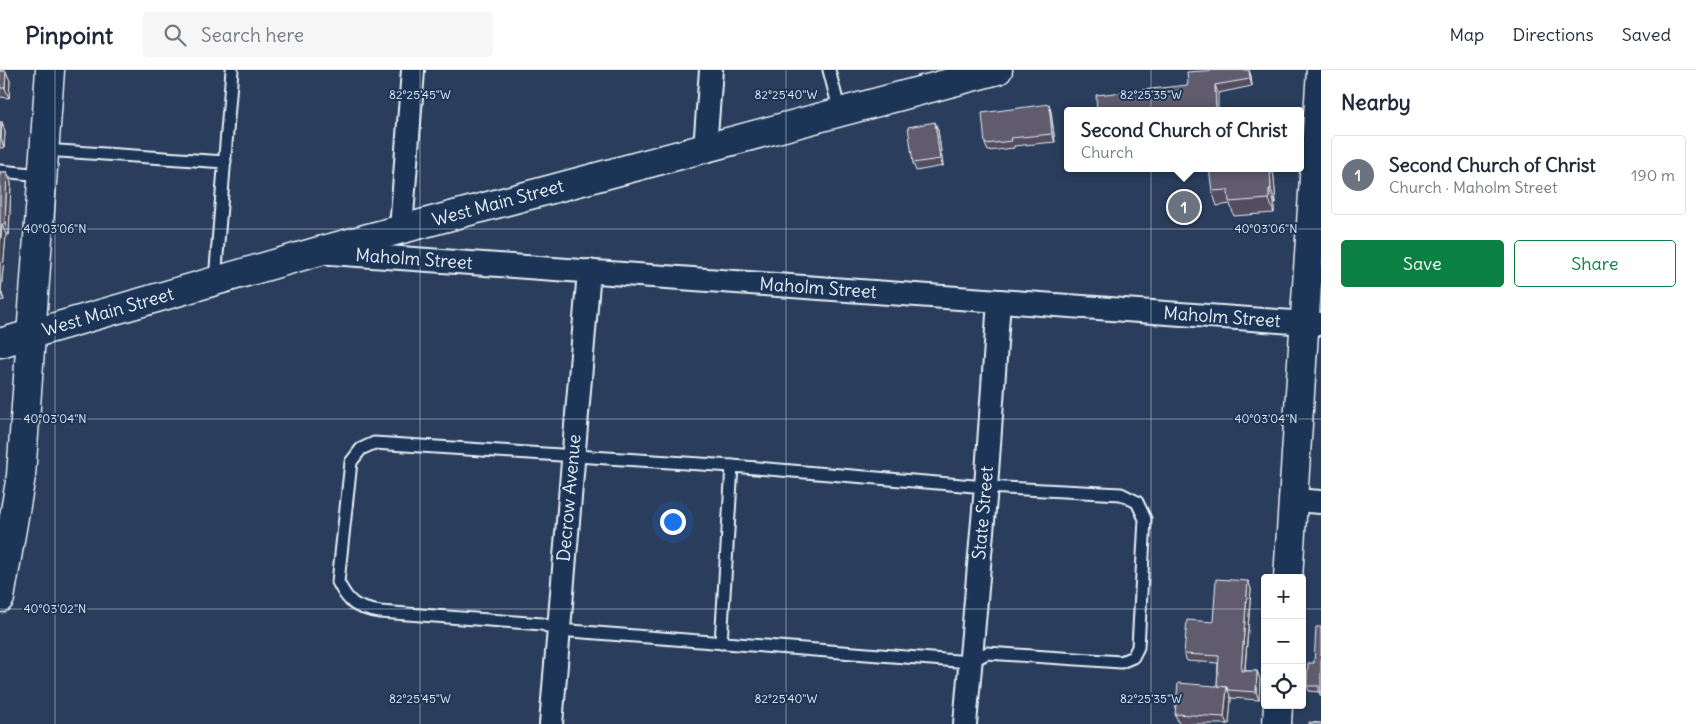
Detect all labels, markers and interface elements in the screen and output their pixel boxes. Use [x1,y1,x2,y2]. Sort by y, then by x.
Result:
search box [143,12,493,57]
text: Pinpoint [25,20,113,50]
icon: search [161,21,189,49]
text: Search here [201,23,304,47]
text: Map [1449,23,1484,46]
text: Directions [1512,23,1594,46]
text: Saved [1622,23,1671,46]
text: 82°25'45"W [389,87,451,102]
text: 82°25'40"W [755,87,817,102]
text: 82°25'35"W [1120,87,1182,102]
text: Nearby [1341,89,1411,116]
popup [1064,107,1304,172]
text: Second Church of Christ [1081,118,1287,142]
text: Church [1081,142,1133,162]
text: Second Church of Christ [1389,153,1596,177]
text: 1 [1355,165,1361,185]
text: 190 m [1631,165,1675,185]
street label: West Main Street [429,174,566,231]
text: Church · Maholm Street [1389,177,1557,197]
pin: 1 [1168,188,1200,226]
text: 40°03'06"N [23,221,87,236]
text: 40°03'06"N [1234,221,1298,236]
button: Save [1341,240,1504,287]
button: Share [1514,240,1676,287]
street label: Maholm Street [355,243,473,274]
street label: Maholm Street [759,272,877,303]
street label: West Main Street [40,282,176,341]
street label: Maholm Street [1163,301,1281,332]
text: 40°03'04"N [23,411,87,426]
text: 40°03'04"N [1234,411,1298,426]
street label: Decrow Avenue [551,433,586,563]
street label: State Street [967,465,998,561]
your location [660,509,686,535]
map controls [1261,574,1306,709]
button: + [1261,574,1306,619]
text: 40°03'02"N [24,601,86,616]
button: − [1261,619,1306,664]
button: locate [1261,664,1306,709]
text: 82°25'45"W [389,691,451,706]
text: 82°25'40"W [755,691,817,706]
text: 82°25'35"W [1120,691,1182,706]

